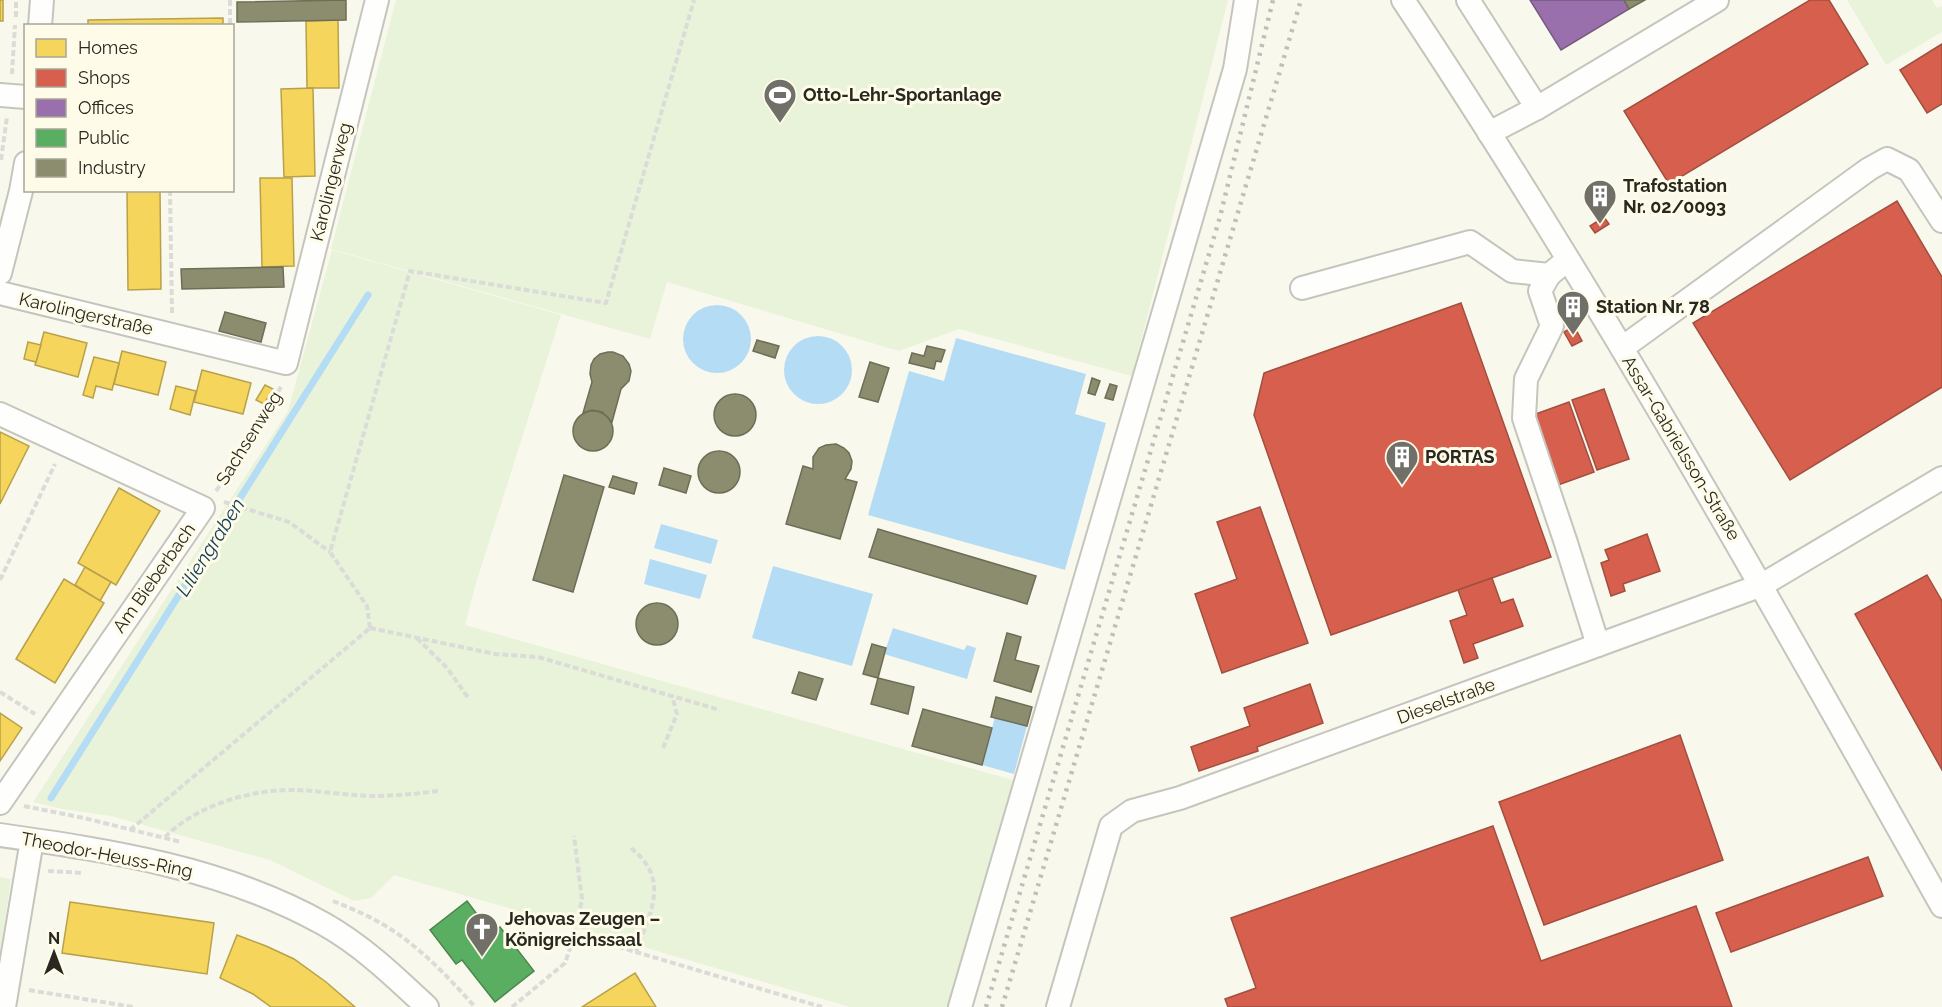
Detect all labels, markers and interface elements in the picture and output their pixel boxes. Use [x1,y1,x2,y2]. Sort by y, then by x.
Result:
legend [24,24,234,192]
text: Homes [78,37,138,58]
text: Shops [78,67,130,88]
sports icon: Otto-Lehr-Sportanlage [762,77,798,124]
place label: Otto-Lehr-Sportanlage [803,84,1002,105]
text: Offices [78,97,134,118]
street label: Karolingerweg [306,120,355,243]
text: Public [78,127,130,148]
text: Industry [78,157,146,178]
place label: Trafostation Nr. 02/0093 [1623,175,1727,217]
building icon: Trafostation Nr. 02/0093 [1582,178,1618,225]
street label: Karolingerstraße [17,288,156,339]
building icon: Station Nr. 78 [1555,289,1591,336]
place label: Station Nr. 78 [1596,296,1710,317]
street label: Assar-Gabrielsson-Straße [1618,352,1745,544]
street label: Sachsenweg [211,387,286,489]
building icon: PORTAS [1384,439,1420,486]
place label: PORTAS [1425,446,1495,467]
water label: Liliengraben [170,494,250,600]
street label: Am Bieberbach [108,519,199,637]
street label: Dieselstraße [1394,673,1498,728]
street label: Theodor-Heuss-Ring [19,828,195,881]
place label: Jehovas Zeugen – Königreichssaal [505,908,660,950]
church icon: Jehovas Zeugen – Königreichssaal [464,911,500,958]
north arrow [24,923,84,983]
text: N [48,929,60,948]

